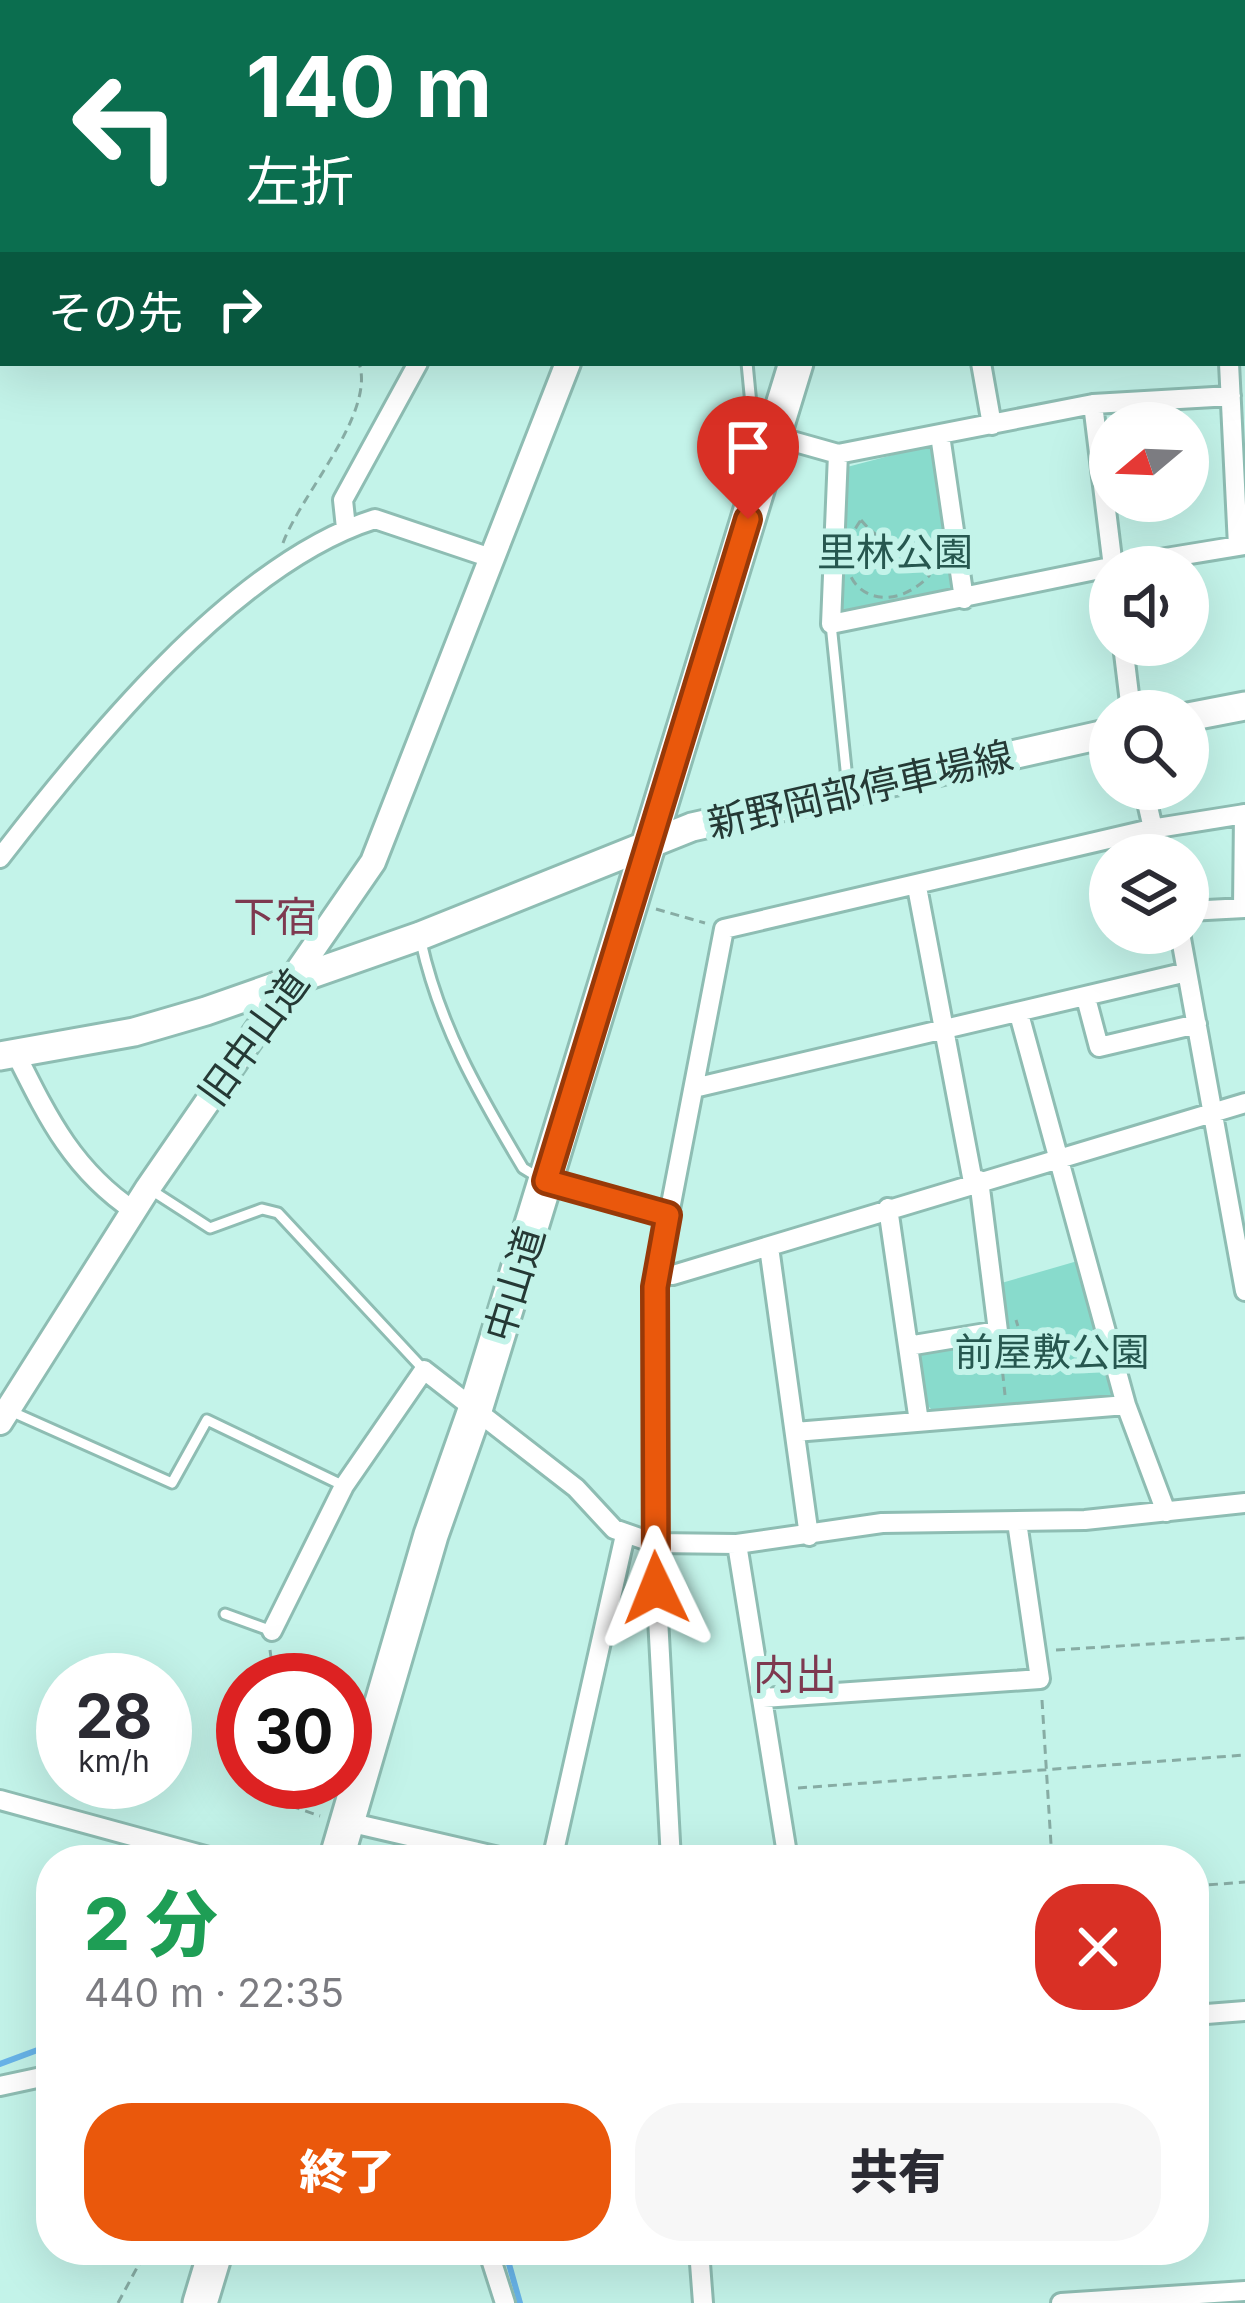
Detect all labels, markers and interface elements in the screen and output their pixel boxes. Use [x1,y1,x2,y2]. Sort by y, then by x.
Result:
text: 140 m [246,36,492,137]
icon: left [48,48,204,204]
text: 左折 [246,149,354,214]
icon: right [207,276,273,342]
text: その先 [48,285,183,340]
pin [697,396,799,519]
north arrow [1089,402,1209,522]
map controls [1089,402,1209,954]
icon: arrive [715,414,781,480]
park label: 里林公園 [817,528,973,575]
button: sound [1089,546,1209,666]
button: search [1089,690,1209,810]
street label: 新野岡部停車場線 [703,731,1017,847]
button: layers [1089,834,1209,954]
district label: 下宿 [233,891,317,942]
street label: 旧中山道 [188,960,318,1114]
street label: 中山道 [474,1221,554,1347]
park label: 前屋敷公園 [954,1328,1150,1375]
position arrow [593,1525,719,1651]
district label: 内出 [753,1649,837,1700]
speed limit sign: 30 [216,1653,372,1809]
text: 28 [76,1680,152,1752]
text: km/h [78,1743,150,1779]
text: 2 分 [84,1880,218,1967]
button: close [1035,1884,1161,2010]
text: 440 m · 22:35 [84,1969,344,2016]
button: 終了 [84,2103,611,2241]
button: 共有 [635,2103,1161,2241]

